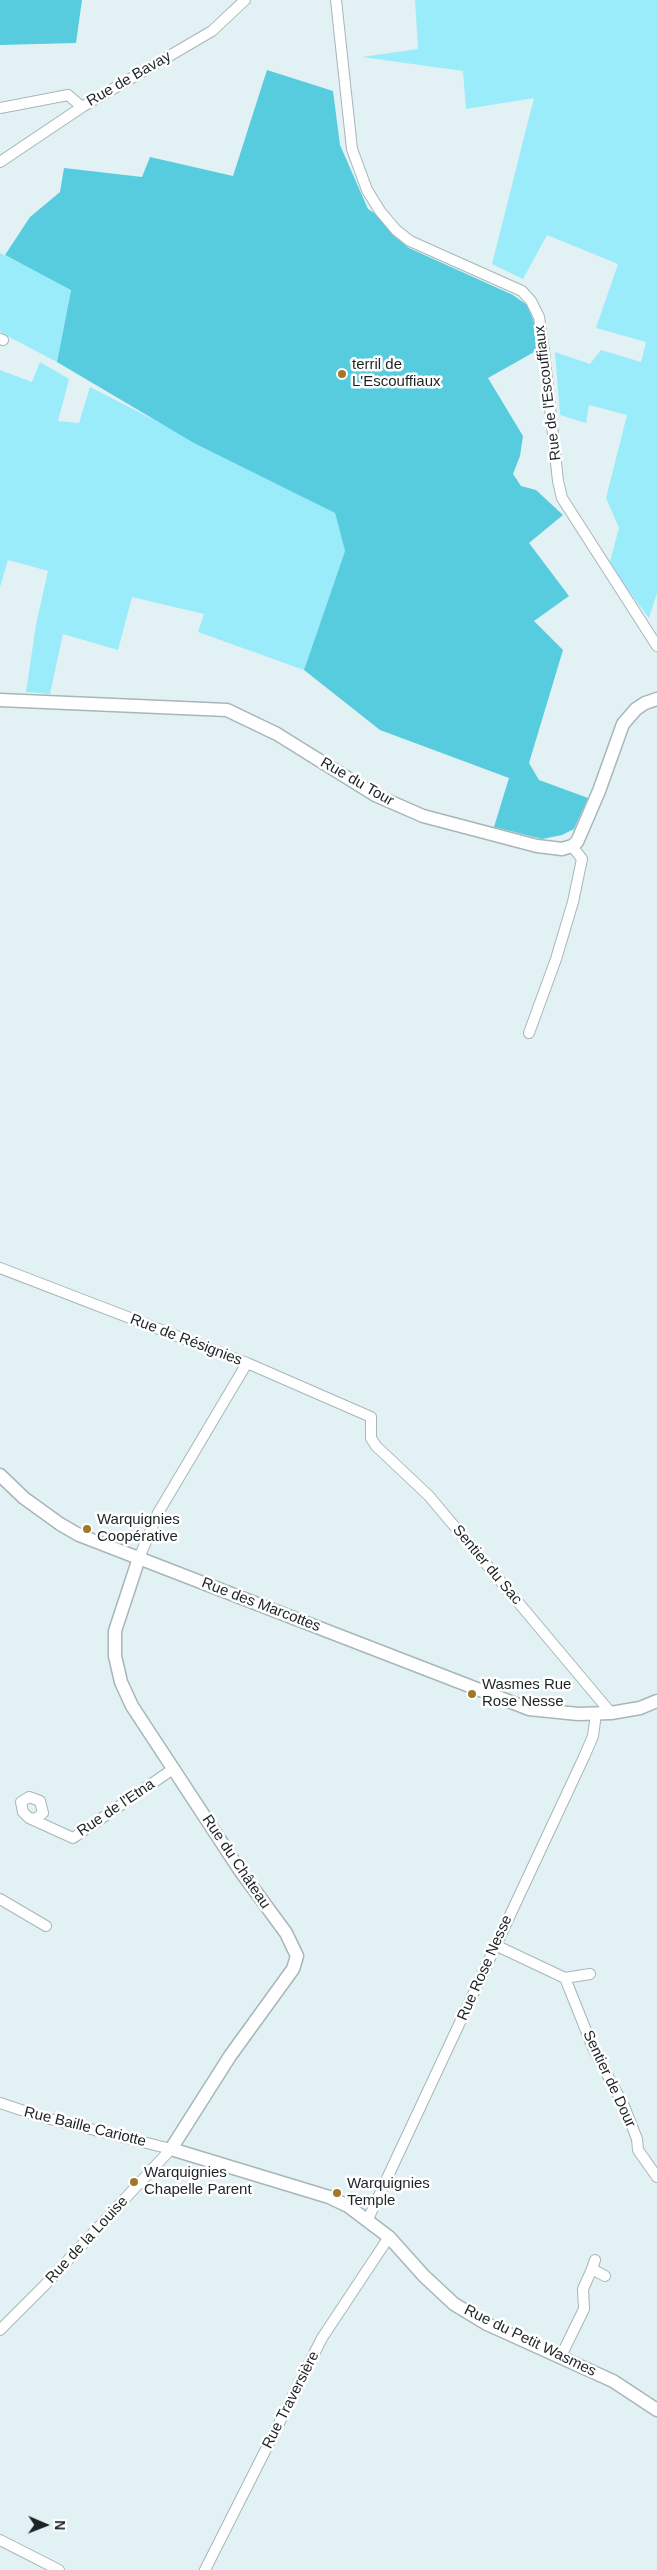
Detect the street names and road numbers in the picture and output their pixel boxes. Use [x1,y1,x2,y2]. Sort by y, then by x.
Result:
street label: Rue de Bavay [84,48,174,110]
street label: Rue de l'Escouffiaux [531,324,565,462]
street label: Rue du Tour [317,754,397,810]
street label: Rue de Résignies [128,1310,244,1370]
street label: Sentier du Sac [448,1522,526,1608]
street label: Rue des Marcottes [199,1574,323,1636]
street label: Rue de l'Etna [74,1775,158,1841]
street label: Rue du Château [198,1812,274,1912]
street label: Rue Rose Nesse [454,1913,516,2023]
street label: Sentier de Dour [579,2028,639,2130]
street label: Rue Baille Cariotte [22,2103,148,2151]
street label: Rue de la Louise [42,2193,132,2287]
street label: Rue du Petit Wasmes [461,2301,599,2381]
street label: Rue Traversière [259,2348,323,2452]

